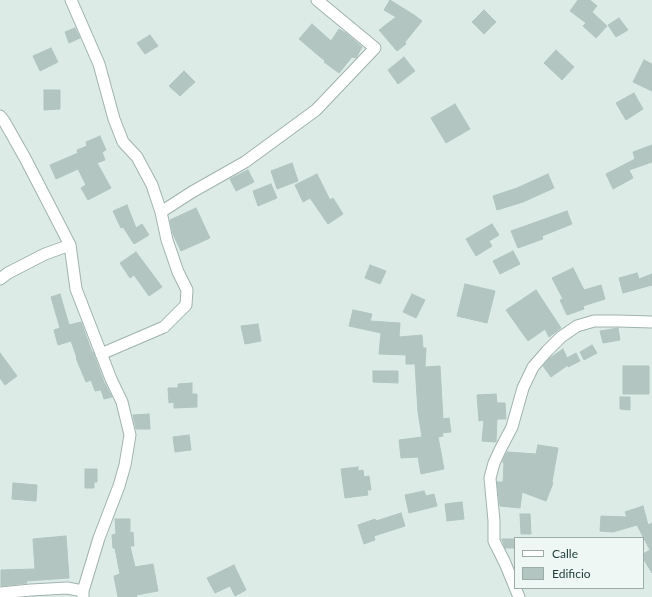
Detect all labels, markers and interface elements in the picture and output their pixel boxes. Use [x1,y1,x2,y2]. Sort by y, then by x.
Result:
legend [514,537,644,589]
text: Calle [552,546,578,561]
text: Edificio [552,566,591,581]

